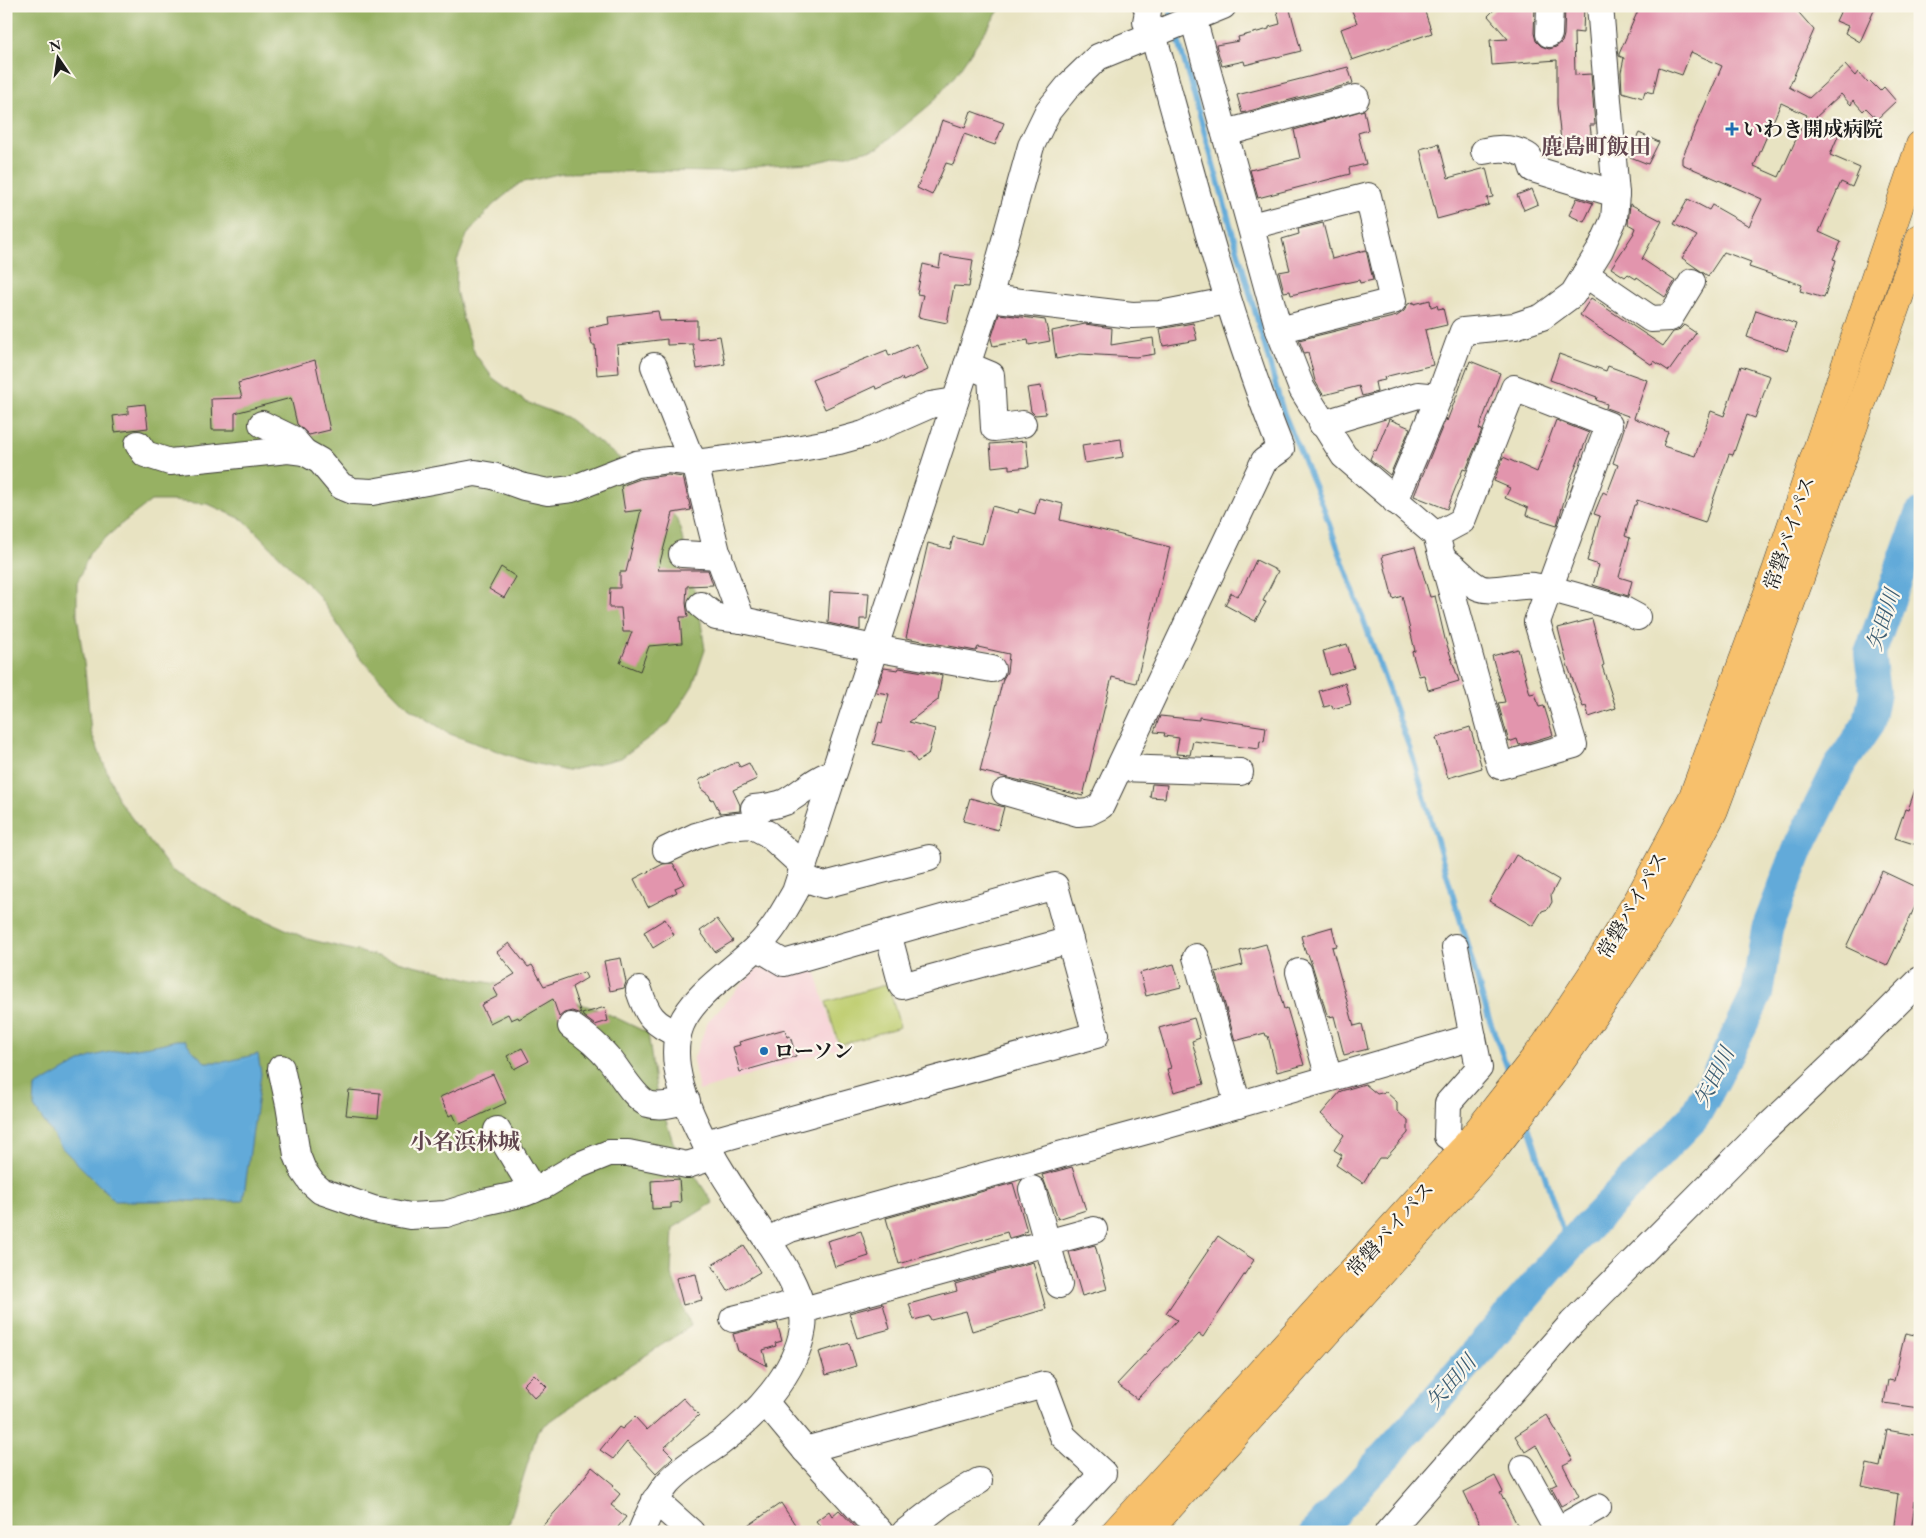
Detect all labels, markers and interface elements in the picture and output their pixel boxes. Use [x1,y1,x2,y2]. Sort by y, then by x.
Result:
north arrow [32,32,82,82]
text: N [48,35,63,55]
place label: いわき開成病院 [1743,116,1883,142]
marker: いわき開成病院 [1725,122,1739,136]
district label: 鹿島町飯田 [1541,132,1651,161]
street label: 常磐バイパス [1757,472,1821,594]
water label: 矢田川 [1860,584,1906,654]
street label: 常磐バイパス [1591,847,1673,963]
place label: ローソン [774,1038,853,1064]
water label: 矢田川 [1687,1041,1741,1111]
marker: ローソン [758,1045,770,1057]
district label: 小名浜林城 [410,1127,520,1156]
street label: 常磐バイパス [1340,1176,1440,1282]
water label: 矢田川 [1420,1348,1483,1414]

